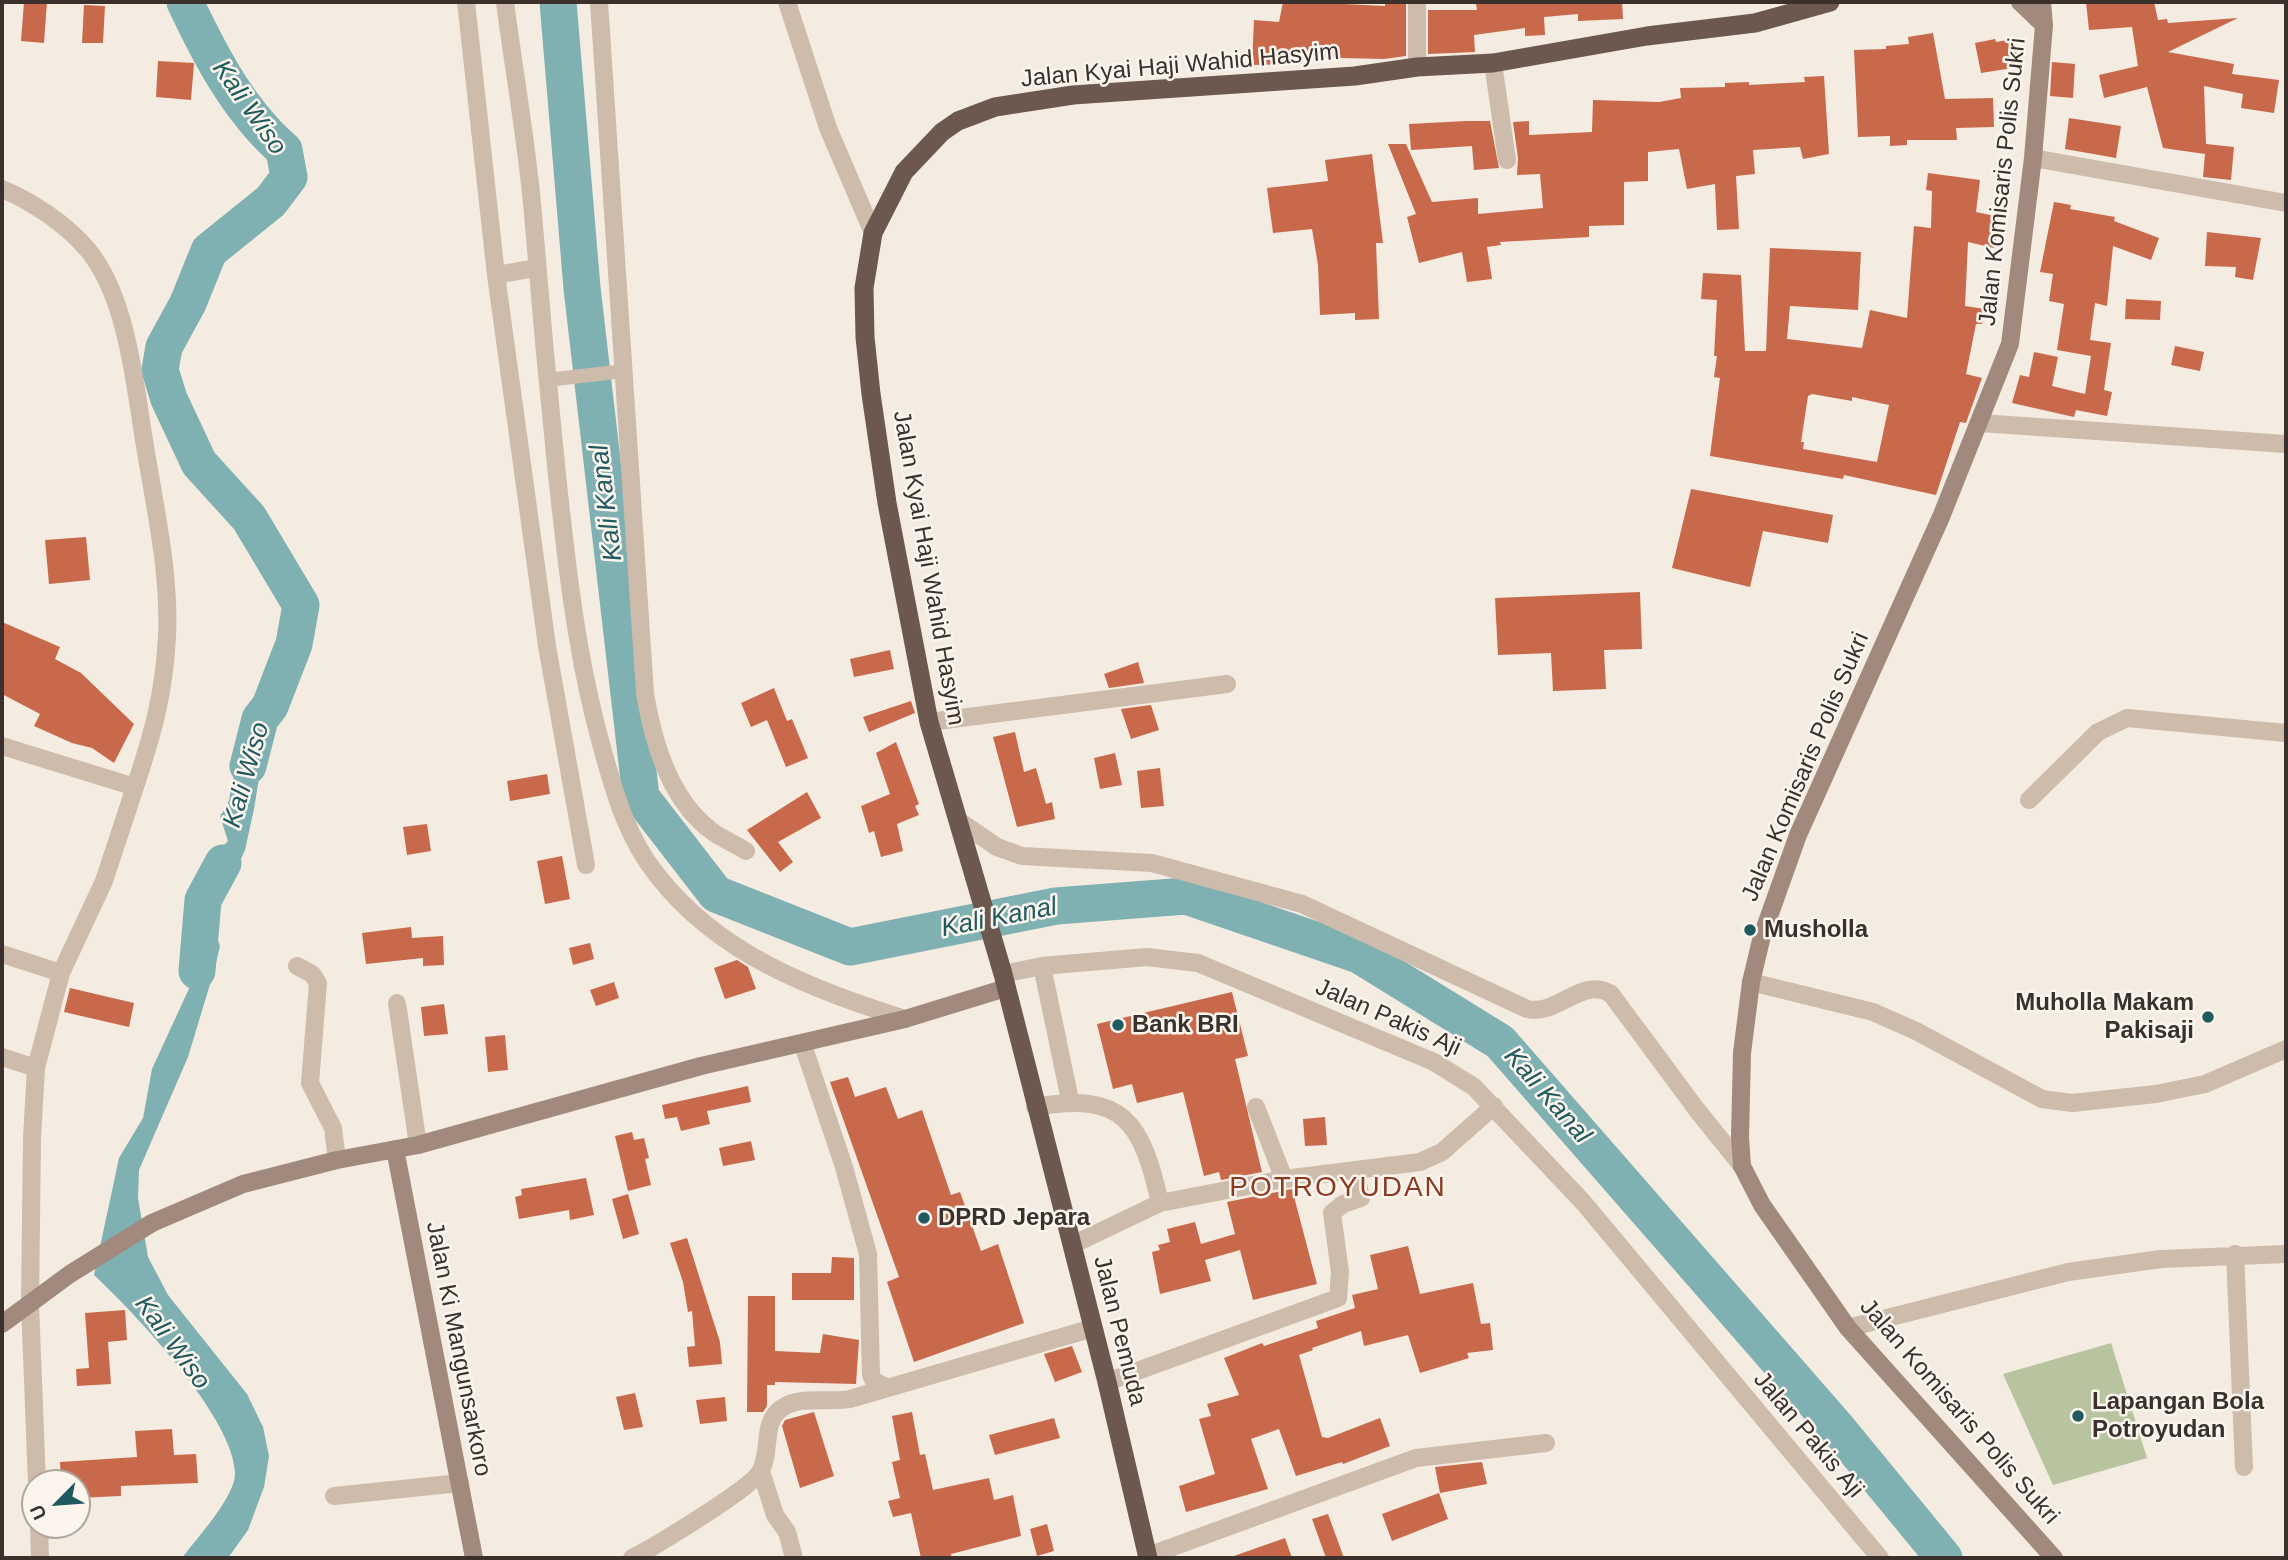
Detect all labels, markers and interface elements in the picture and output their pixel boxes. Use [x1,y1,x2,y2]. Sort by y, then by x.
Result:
street label: Jalan Komisaris Polis Sukri [1974,37,2032,327]
street label: Jalan Kyai Haji Wahid Hasyim [1020,38,1340,94]
water label: Kali Wiso [205,55,293,161]
street label: Jalan Kyai Haji Wahid Hasyim [886,408,970,728]
water label: Kali Kanal [584,443,630,563]
street label: Jalan Komisaris Polis Sukri [1736,628,1876,906]
water label: Kali Wiso [217,719,277,831]
water label: Kali Kanal [939,892,1059,944]
place label: Musholla [1764,916,1868,944]
marker: Musholla [1742,922,1758,938]
street label: Jalan Pakis Aji [1311,973,1465,1063]
place label: Muholla Makam Pakisaji [2015,989,2194,1045]
marker: Muholla Makam Pakisaji [2200,1009,2216,1025]
place label: Bank BRI [1132,1011,1239,1039]
marker: Bank BRI [1110,1017,1126,1033]
water label: Kali Kanal [1497,1042,1597,1150]
district label: POTROYUDAN [1230,1171,1446,1205]
place label: DPRD Jepara [938,1204,1090,1232]
marker: DPRD Jepara [916,1210,932,1226]
street label: Jalan Ki Mangunsarkoro [419,1219,497,1479]
street label: Jalan Pemuda [1086,1253,1152,1409]
water label: Kali Wiso [128,1290,216,1396]
street label: Jalan Komisaris Polis Sukri [1853,1293,2065,1531]
street label: Jalan Pakis Aji [1747,1366,1869,1504]
place label: Lapangan Bola Potroyudan [2092,1388,2264,1444]
marker: Lapangan Bola Potroyudan [2070,1408,2086,1424]
north arrow [21,1469,91,1539]
text: U [26,1502,51,1523]

